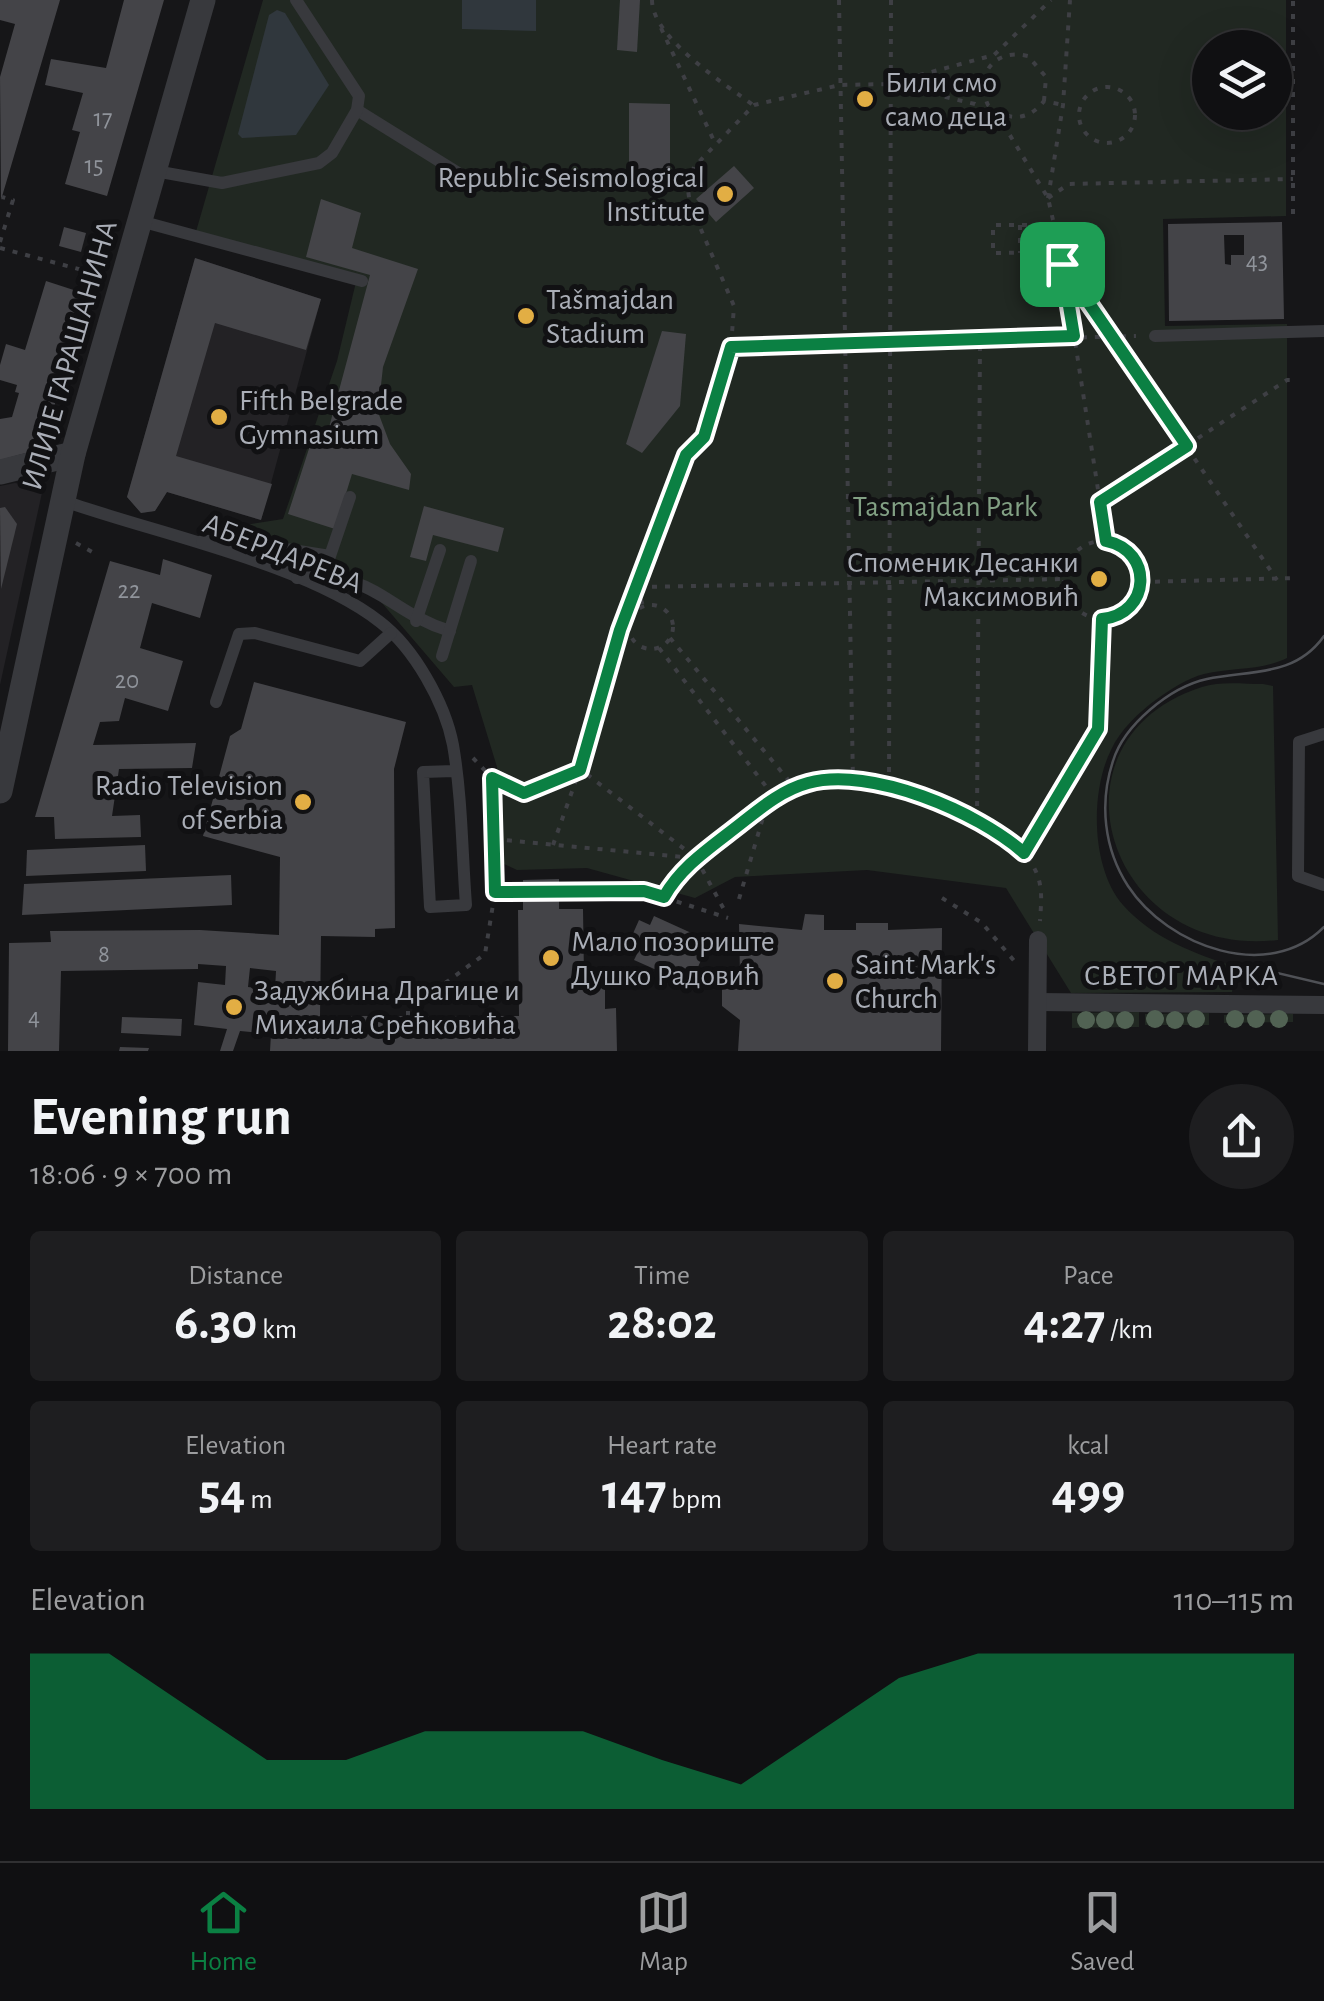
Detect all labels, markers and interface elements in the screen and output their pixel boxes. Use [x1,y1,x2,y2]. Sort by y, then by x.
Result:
map controls [1192,30,1292,130]
button: layers [1192,30,1292,130]
place label: Били смо само деца [885,68,1007,132]
marker: Били смо само деца [854,88,876,110]
house number: 17 [93,106,113,131]
house number: 15 [84,153,104,178]
place label: Republic Seismological Institute [437,163,705,227]
marker: Republic Seismological Institute [714,183,736,205]
street label: ИЛИЈЕ ГАРАШАНИНА [17,217,123,494]
pin [1020,222,1105,307]
icon: arrive [1035,237,1090,292]
house number: 43 [1246,249,1268,274]
place label: Tašmajdan Stadium [546,285,674,349]
marker: Tašmajdan Stadium [515,305,537,327]
place label: Fifth Belgrade Gymnasium [239,386,403,450]
marker: Fifth Belgrade Gymnasium [208,406,230,428]
park label: Tasmajdan Park [853,492,1038,522]
street label: АБЕРДАРЕВА [199,508,367,600]
place label: Споменик Десанки Максимовић [847,548,1079,612]
marker: Споменик Десанки Максимовић [1088,568,1110,590]
house number: 22 [118,578,140,603]
house number: 20 [115,668,139,693]
place label: Radio Television of Serbia [95,771,283,835]
marker: Radio Television of Serbia [292,791,314,813]
place label: Мало позориште Душко Радовић [571,927,775,991]
house number: 8 [98,942,110,967]
marker: Мало позориште Душко Радовић [540,947,562,969]
place label: Saint Mark's Church [855,950,996,1014]
street label: СВЕТОГ МАРКА [1084,961,1278,991]
marker: Saint Mark's Church [824,970,846,992]
place label: Задужбина Драгице и Михаила Срећковића [254,976,520,1040]
marker: Задужбина Драгице и Михаила Срећковића [223,996,245,1018]
house number: 4 [28,1005,40,1030]
button: share [1189,1084,1294,1189]
text: Evening run [30,1090,292,1145]
text: 18:06 · 9 × 700 m [30,1158,232,1190]
text: Distance [188,1262,283,1290]
text: Time [634,1262,690,1290]
text: Pace [1063,1262,1114,1290]
text: 6.30 [174,1298,257,1348]
text: 28:02 [607,1298,717,1348]
text: 4:27 [1024,1298,1105,1348]
text: km [257,1316,297,1344]
text: /km [1105,1316,1153,1344]
text: Elevation [185,1432,286,1460]
text: Heart rate [607,1432,717,1460]
text: kcal [1067,1432,1110,1460]
text: 54 [199,1468,246,1518]
text: 147 [602,1468,667,1518]
text: 499 [1052,1468,1125,1518]
text: m [246,1486,273,1514]
text: bpm [667,1486,722,1514]
text: Elevation [30,1584,146,1616]
text: 110–115 m [1174,1584,1294,1616]
tab: Home [190,1885,257,1979]
tab: Map [636,1885,691,1979]
tab: Saved [1070,1885,1134,1979]

